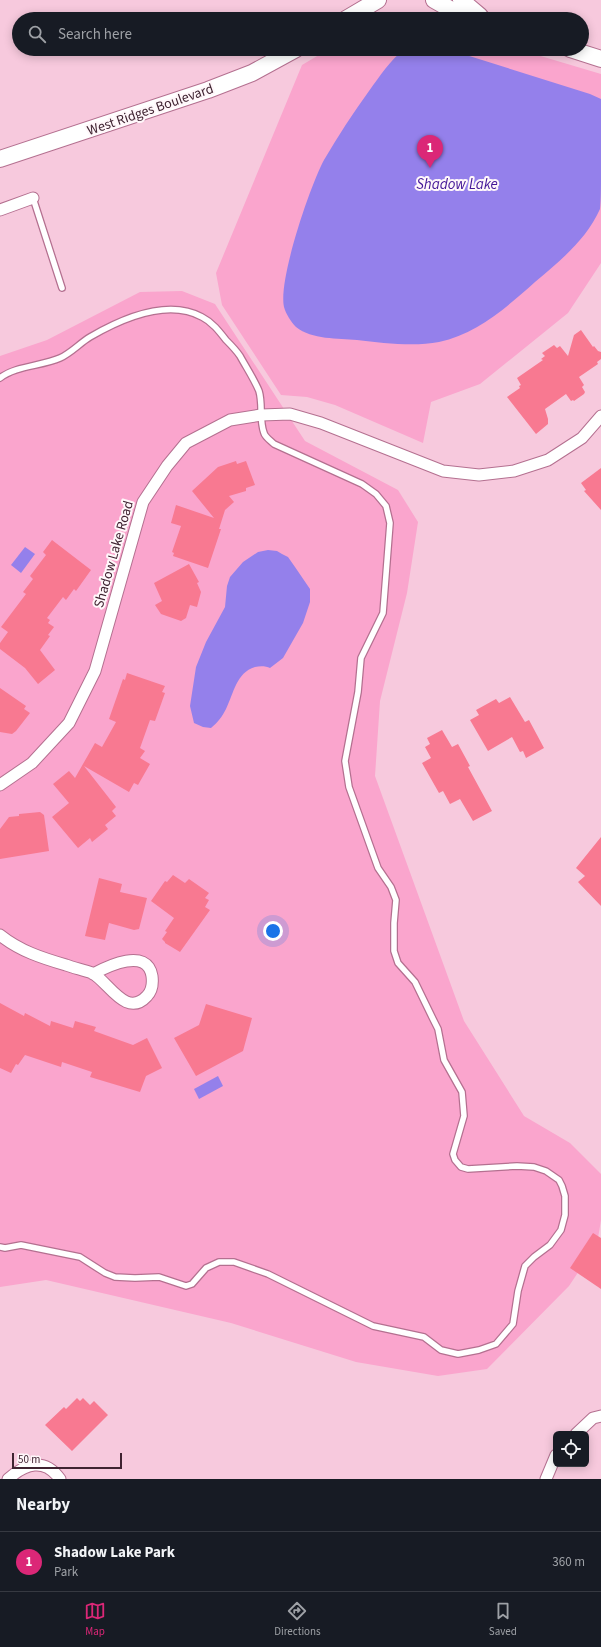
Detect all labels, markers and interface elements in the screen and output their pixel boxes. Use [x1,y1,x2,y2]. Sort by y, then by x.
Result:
search box [12,12,589,56]
icon: search [26,23,48,45]
text: Search here [58,24,132,45]
street label: West Ridges Boulevard [84,79,216,141]
pin: 1 [417,135,443,168]
water label: Shadow Lake [416,174,498,195]
street label: Shadow Lake Road [89,498,139,610]
your location [263,921,283,941]
map controls [553,1431,589,1467]
button: locate [553,1431,589,1467]
scale bar [12,1451,122,1470]
text: 50 m [18,1452,40,1467]
text: Nearby [16,1493,70,1517]
text: Shadow Lake Park [54,1542,175,1563]
text: 1 [26,1553,32,1571]
text: 360 m [552,1553,585,1571]
text: Park [54,1563,78,1581]
tab: Map [84,1600,106,1639]
tab: Directions [274,1600,321,1639]
tab: Saved [489,1600,517,1639]

